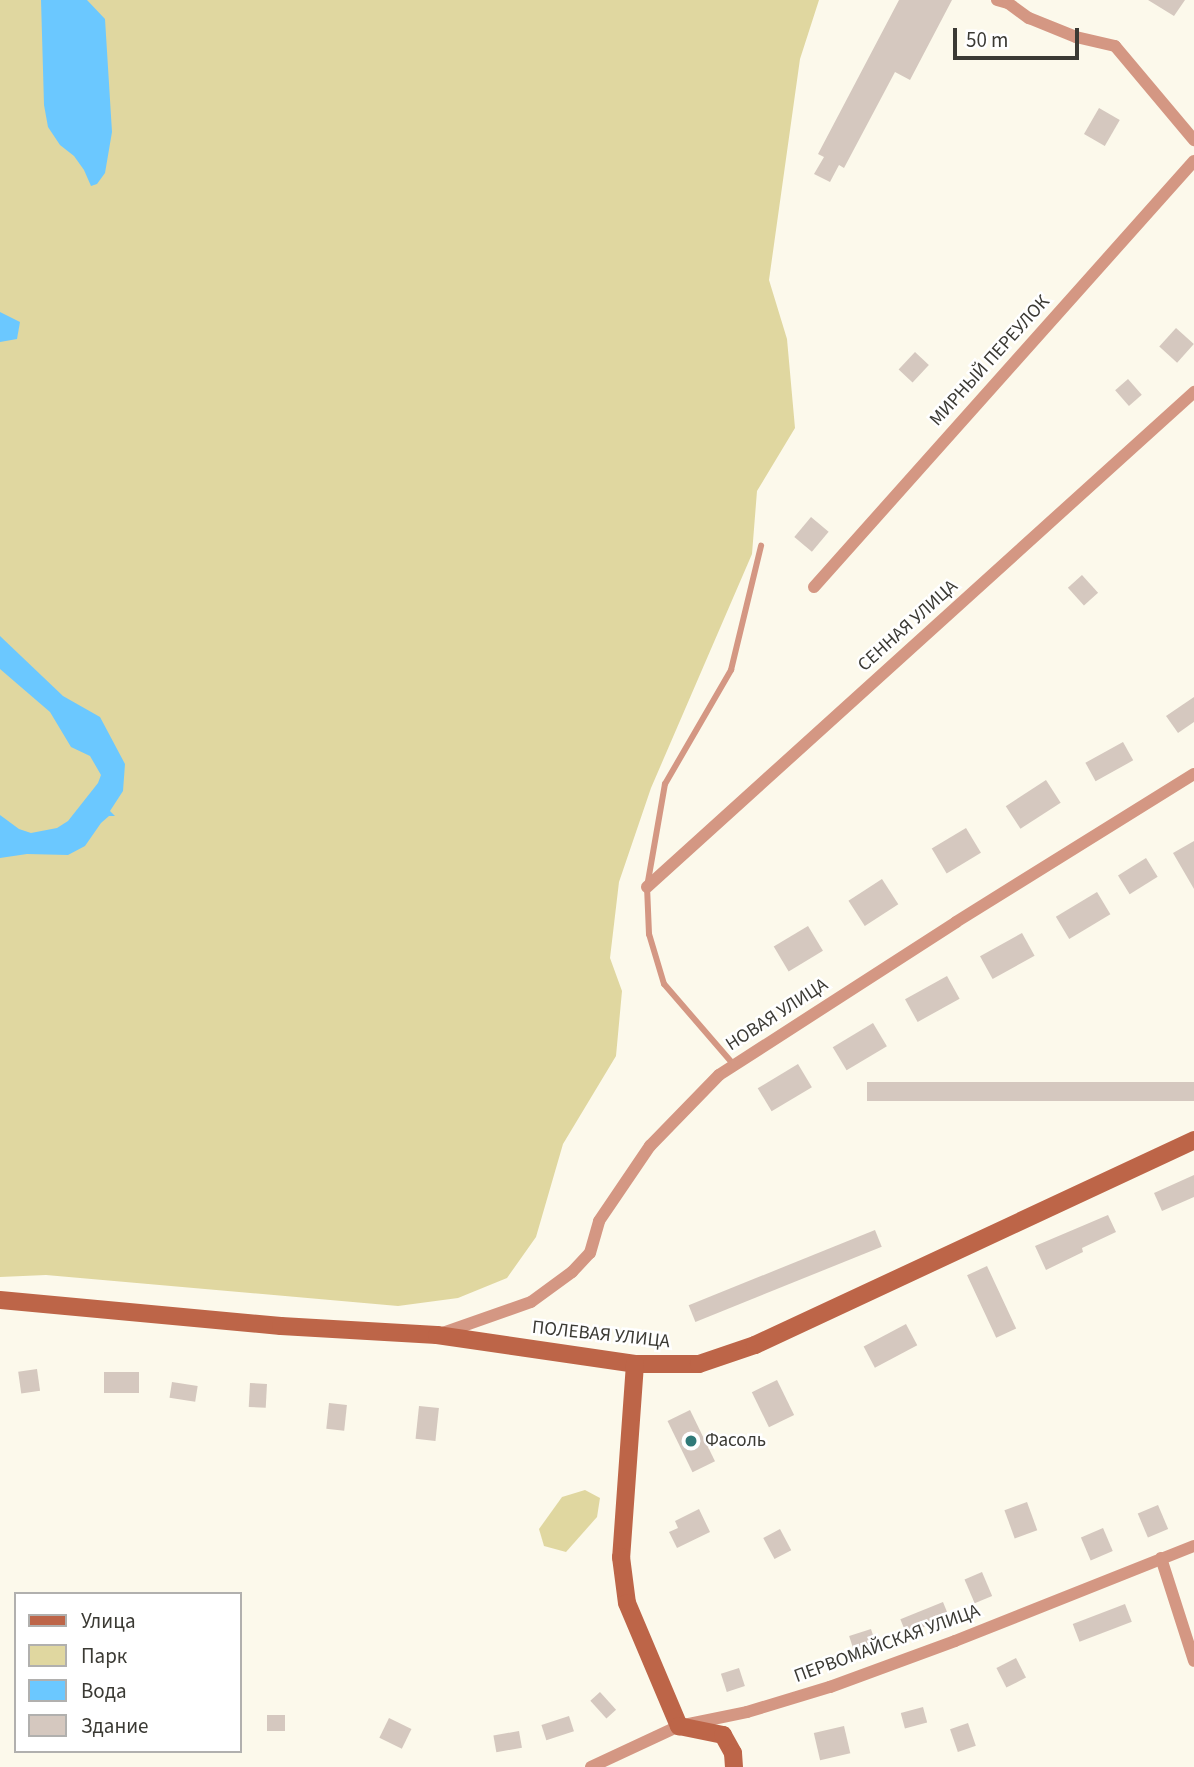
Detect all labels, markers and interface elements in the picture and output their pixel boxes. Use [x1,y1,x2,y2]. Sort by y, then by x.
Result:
scale bar [956,14,1082,58]
text: 50 m [966,25,1008,55]
street label: МИРНЫЙ ПЕРЕУЛОК [925,291,1055,431]
street label: СЕННАЯ УЛИЦА [853,575,963,677]
street label: НОВАЯ УЛИЦА [722,974,832,1056]
street label: ПОЛЕВАЯ УЛИЦА [531,1316,671,1354]
place label: Фасоль [705,1430,766,1452]
marker: Фасоль [683,1433,699,1449]
legend [14,1592,242,1753]
street label: ПЕРВОМАЙСКАЯ УЛИЦА [791,1600,983,1688]
text: Улица [81,1606,136,1636]
text: Парк [81,1641,127,1671]
text: Вода [81,1676,127,1706]
text: Здание [81,1711,149,1741]

